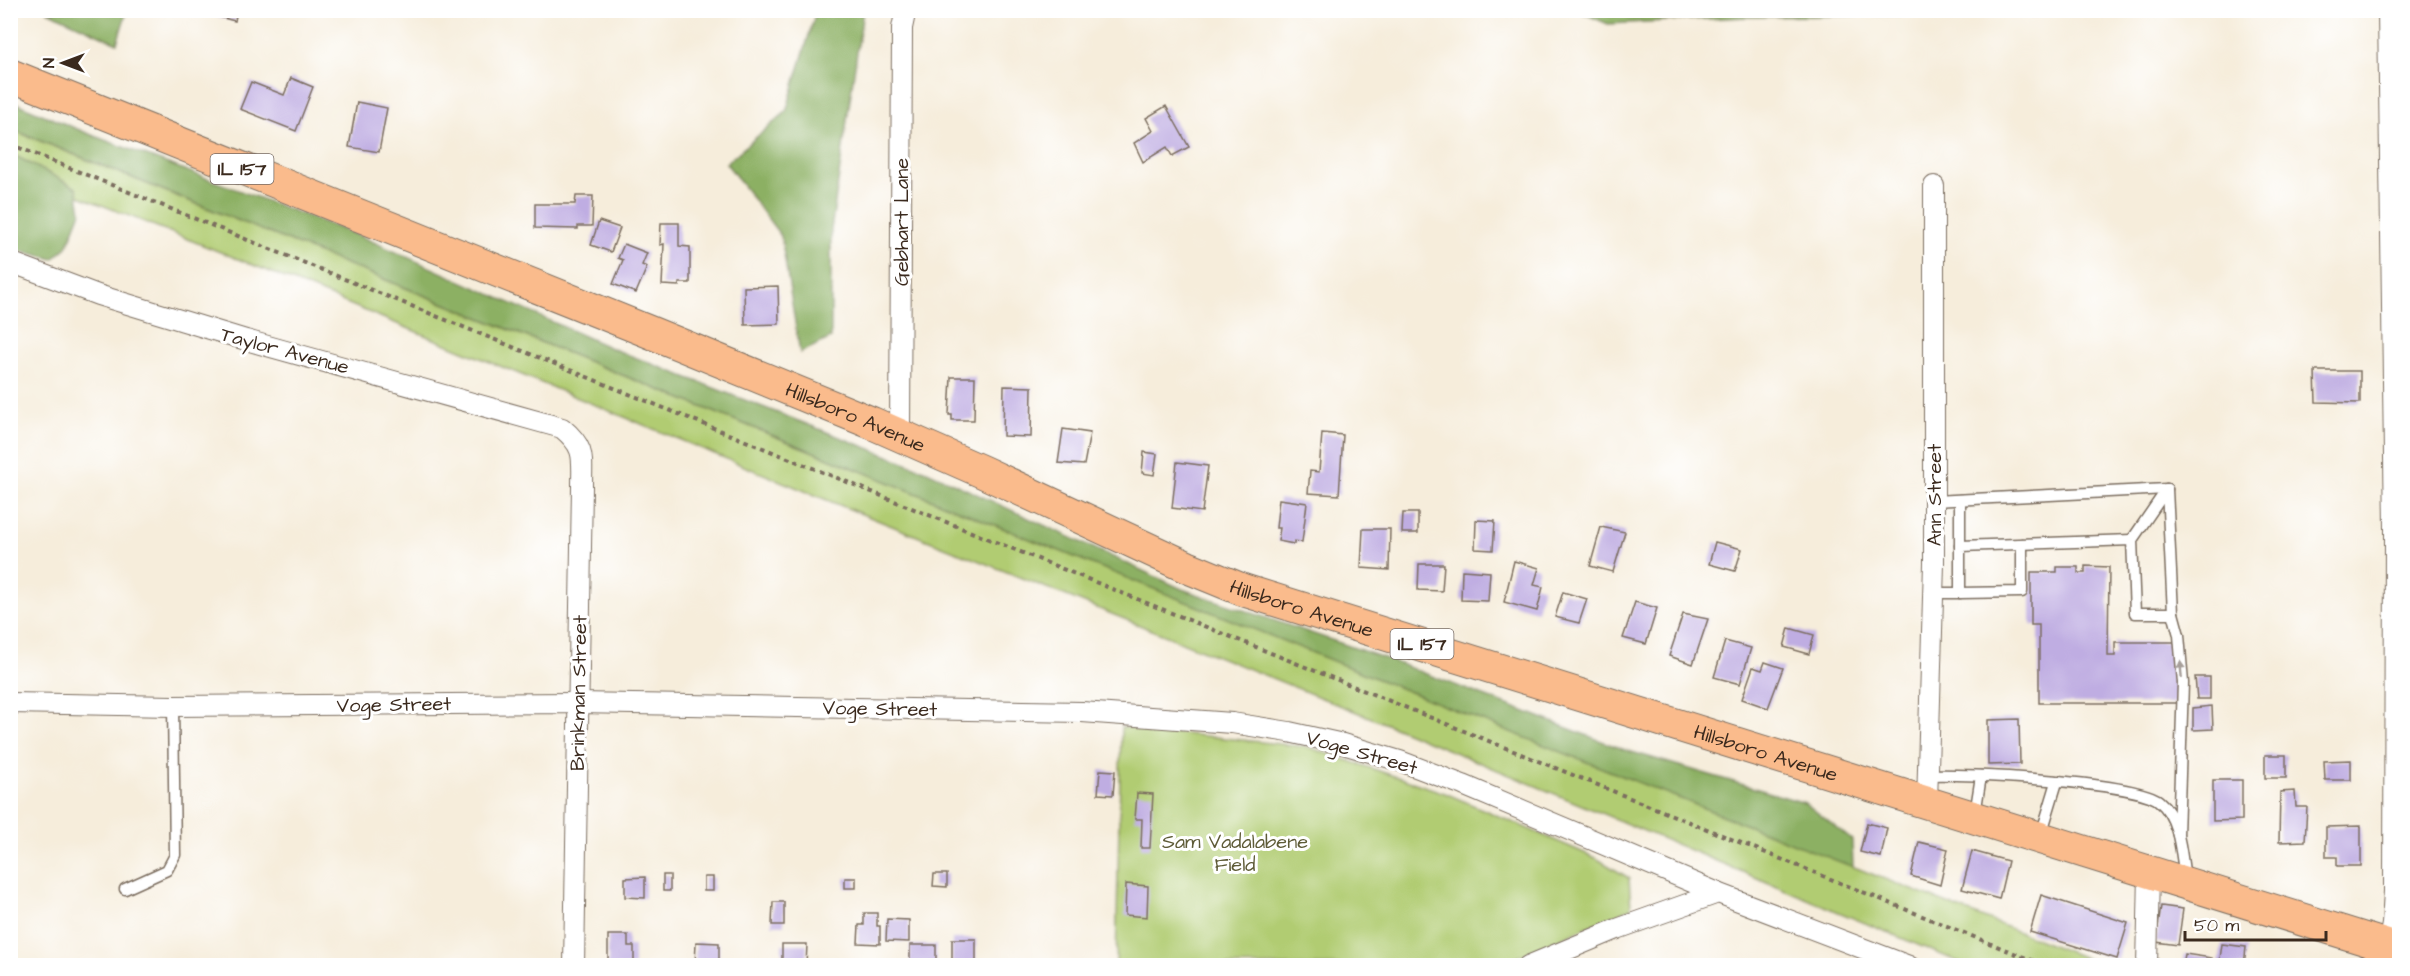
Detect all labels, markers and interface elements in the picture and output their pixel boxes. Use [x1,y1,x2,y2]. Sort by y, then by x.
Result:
north arrow [33,33,93,93]
text: N [38,58,60,68]
road number: IL 157 [210,154,274,184]
street label: Gebhart Lane [888,158,916,286]
street label: Taylor Avenue [217,320,352,383]
street label: Hillsboro Avenue [781,376,930,460]
street label: Ann Street [1921,444,1949,546]
street label: Hillsboro Avenue [1225,573,1377,645]
street label: Brinkman Street [564,615,594,771]
road number: IL 157 [1390,629,1454,659]
one-way arrow [2177,660,2186,679]
street label: Voge Street [336,690,452,721]
street label: Voge Street [822,694,938,725]
street label: Hillsboro Avenue [1690,718,1841,789]
street label: Voge Street [1302,724,1421,783]
park label: Sam Vadalabene Field [1162,828,1308,879]
scale bar [2185,904,2326,942]
text: 50 m [2194,913,2239,938]

